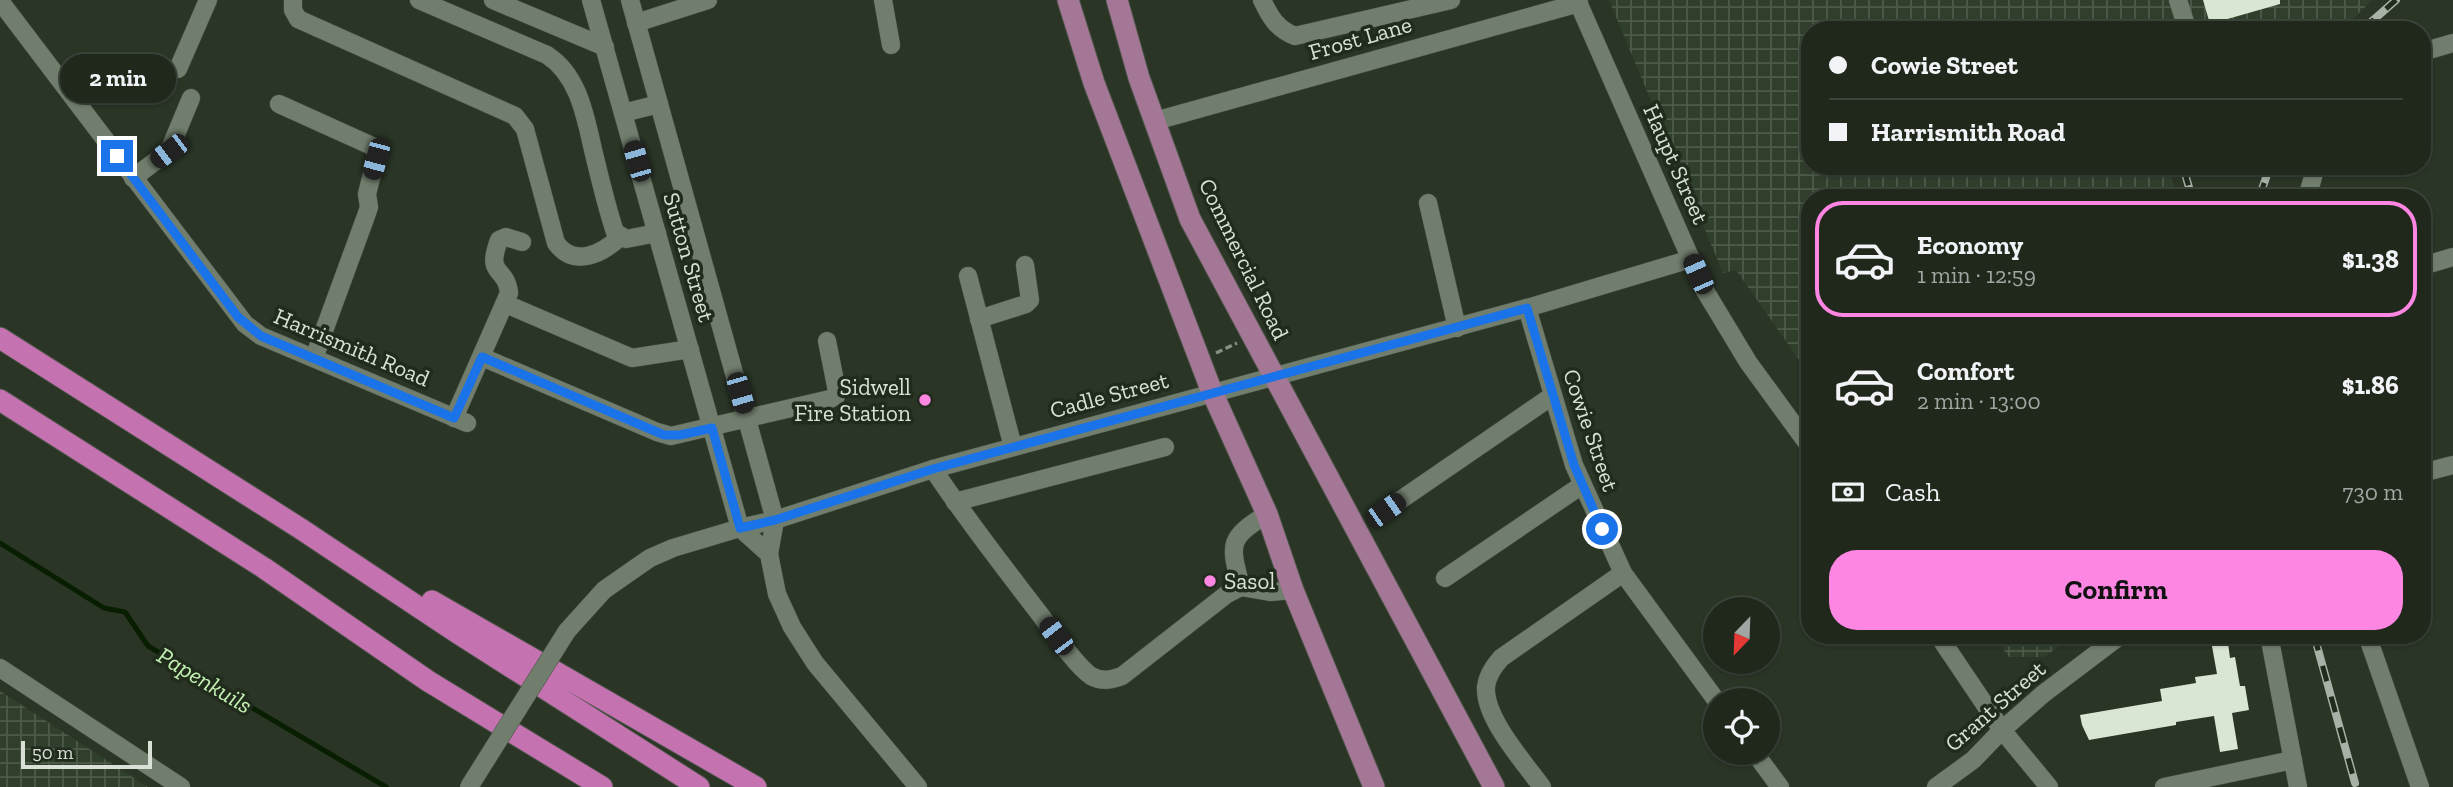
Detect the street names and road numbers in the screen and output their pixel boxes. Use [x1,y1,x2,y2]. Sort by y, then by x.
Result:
street label: Frost Lane [1305,10,1415,66]
street label: Haupt Street [1637,100,1715,229]
street label: Commercial Road [1193,174,1295,344]
street label: Sutton Street [657,189,721,325]
street label: Harrismith Road [270,302,434,393]
street label: Cowie Street [1557,365,1625,495]
street label: Cadle Street [1047,366,1172,424]
street label: Grant Street [1939,654,2051,757]

